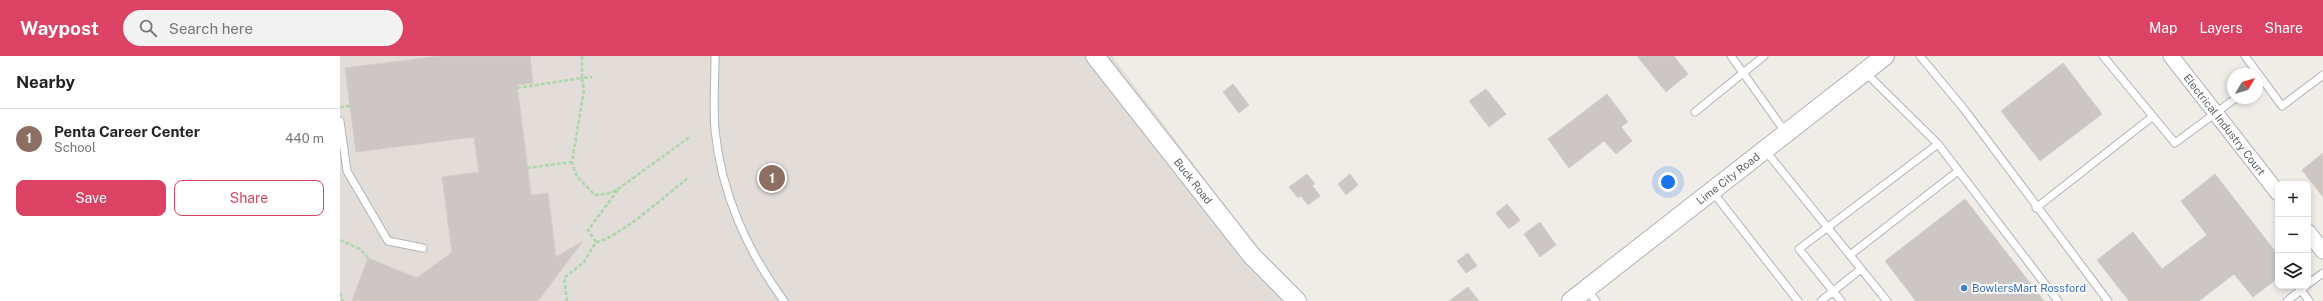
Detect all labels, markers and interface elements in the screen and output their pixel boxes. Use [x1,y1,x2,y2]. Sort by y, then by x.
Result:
search box [123,10,403,46]
text: Waypost [20,17,99,39]
icon: search [137,17,159,39]
text: Search here [169,20,253,37]
text: Map [2149,20,2177,36]
text: Layers [2199,20,2243,36]
text: Share [2265,20,2303,36]
north arrow [2227,68,2263,104]
text: Nearby [16,72,75,92]
street label: Electrical Industry Court [2181,72,2268,177]
text: Penta Career Center [54,123,200,140]
text: 1 [26,131,32,146]
text: 440 m [285,131,324,146]
text: School [54,140,96,155]
street label: Lime City Road [1694,150,1762,207]
street label: Buck Road [1172,156,1215,206]
pin: 1 [759,163,785,193]
your location [1658,172,1678,192]
button: Save [16,180,166,216]
button: Share [174,180,324,216]
map controls [2275,181,2311,289]
button: + [2275,181,2311,217]
button: − [2275,217,2311,253]
button: layers [2275,253,2311,289]
place label: BowlersMart Rossford [1972,282,2086,294]
marker: BowlersMart Rossford [1959,283,1969,293]

